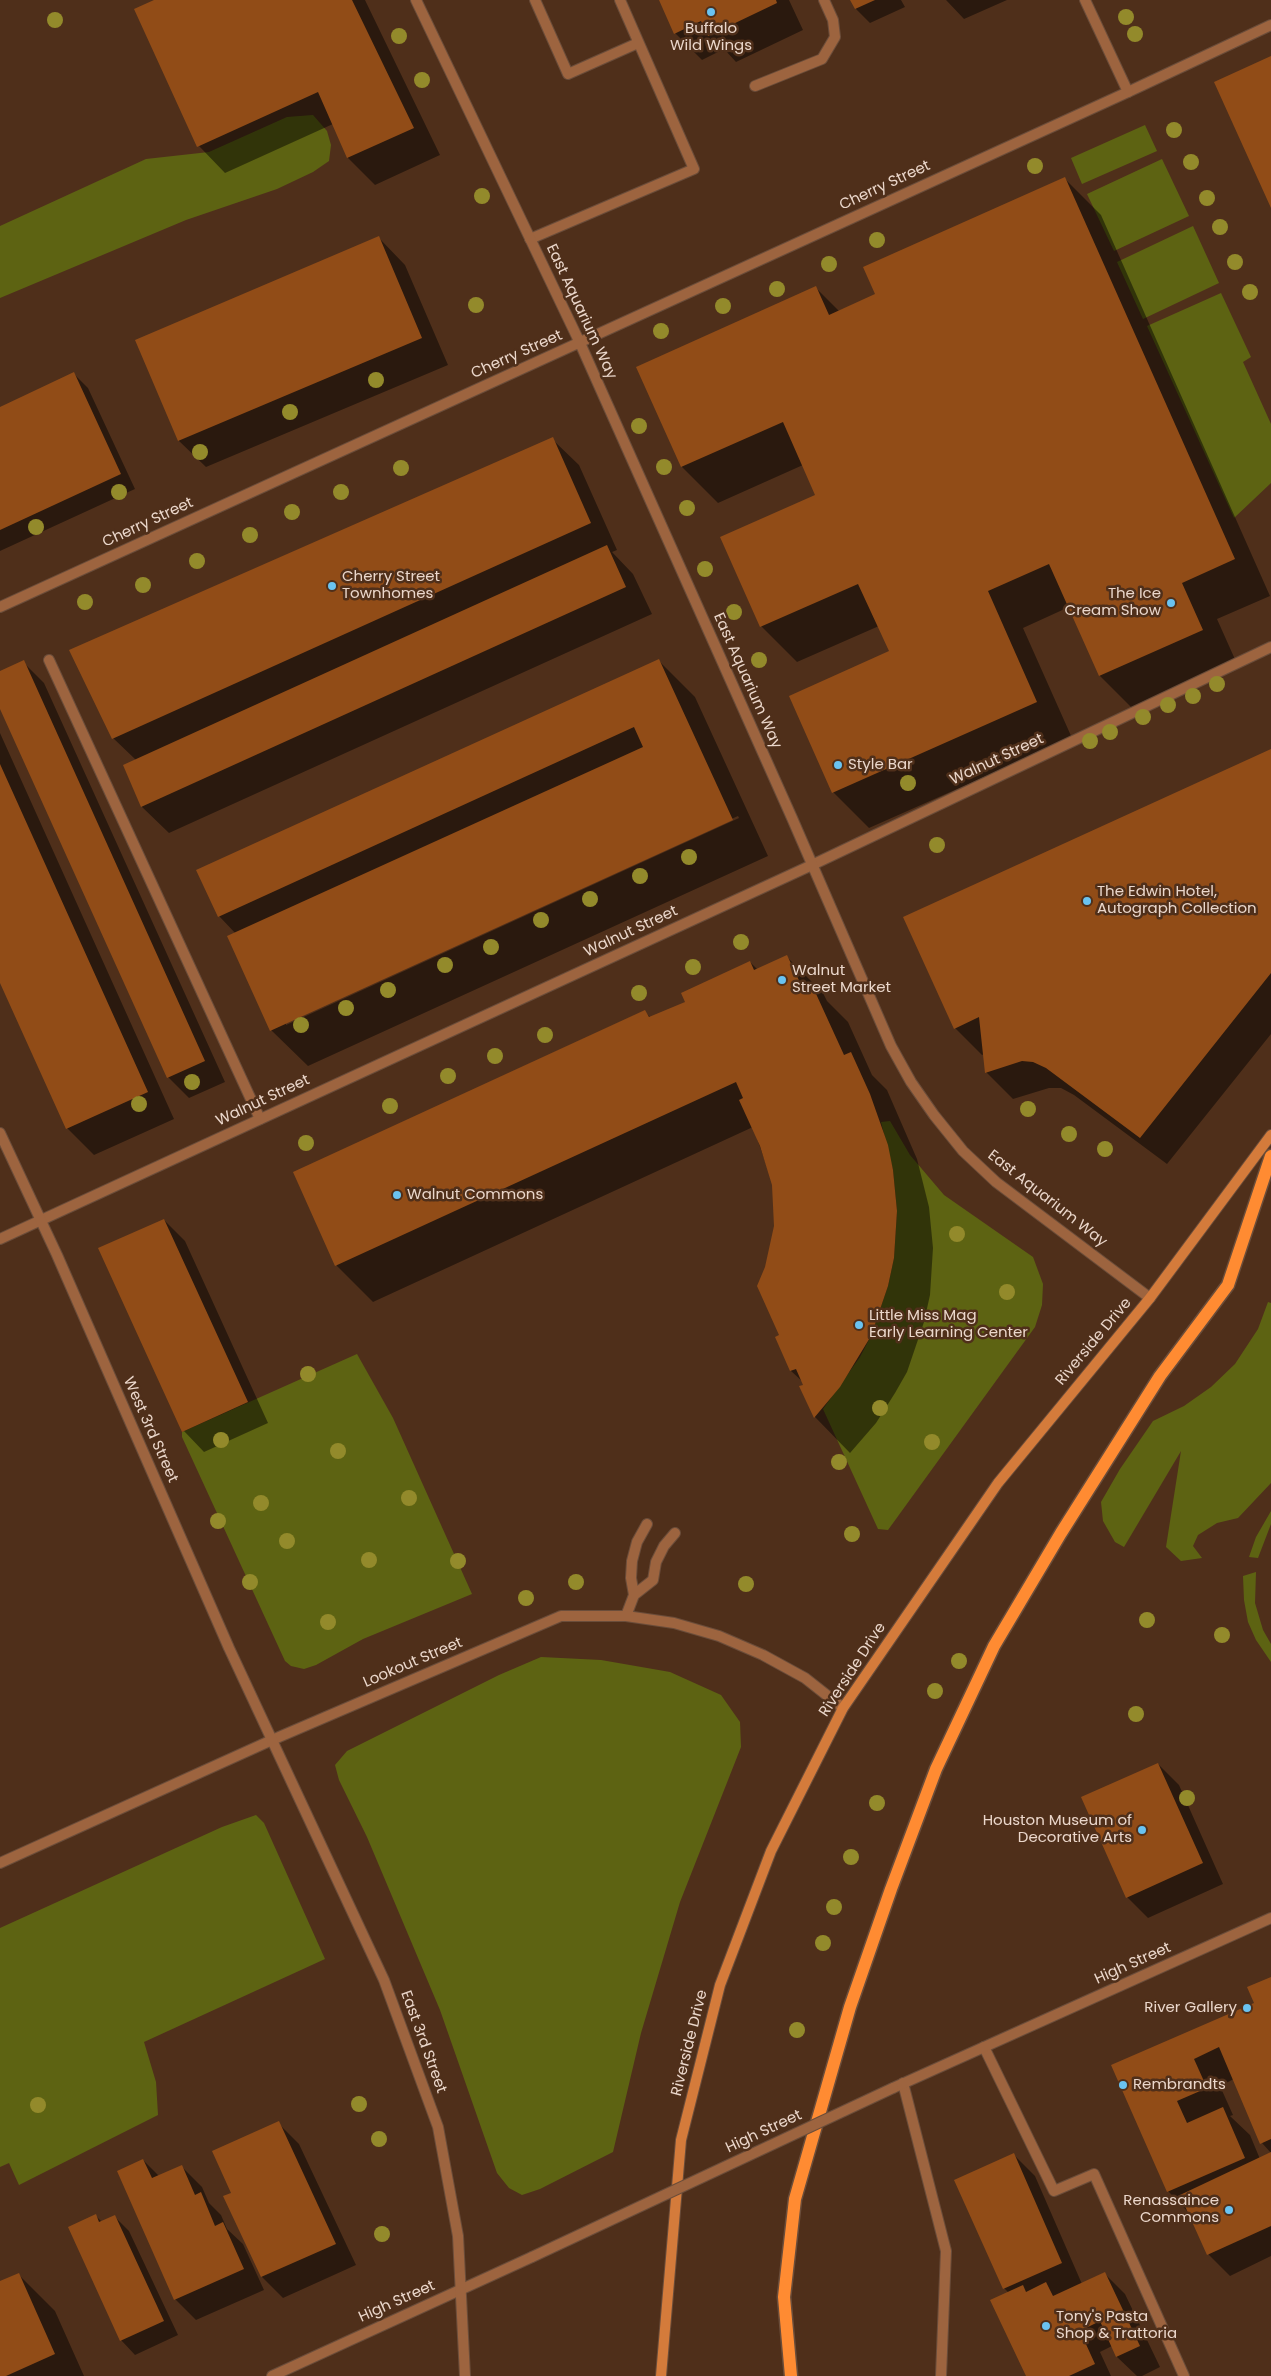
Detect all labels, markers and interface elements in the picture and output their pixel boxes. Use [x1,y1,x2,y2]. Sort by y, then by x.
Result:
marker: Buffalo Wild Wings [705,6,717,18]
place label: Buffalo Wild Wings [670,20,752,55]
street label: Cherry Street [837,157,933,215]
street label: East Aquarium Way [542,242,620,382]
street label: Cherry Street [469,327,565,383]
street label: Cherry Street [100,494,196,552]
place label: Cherry Street Townhomes [342,568,440,603]
marker: Cherry Street Townhomes [326,580,338,592]
place label: The Ice Cream Show [1065,585,1161,620]
marker: The Ice Cream Show [1165,597,1177,609]
street label: East Aquarium Way [709,610,785,752]
street label: Walnut Street [947,730,1047,790]
place label: Style Bar [848,756,913,774]
marker: Style Bar [832,759,844,771]
place label: The Edwin Hotel, Autograph Collection [1097,883,1257,918]
marker: The Edwin Hotel, Autograph Collection [1081,895,1093,907]
street label: Walnut Street [581,902,681,962]
place label: Walnut Street Market [792,962,891,997]
marker: Walnut Street Market [776,974,788,986]
street label: Walnut Street [213,1071,313,1131]
street label: East Aquarium Way [984,1147,1110,1251]
place label: Walnut Commons [407,1186,543,1204]
marker: Walnut Commons [391,1189,403,1201]
street label: Riverside Drive [1052,1295,1136,1389]
place label: Little Miss Mag Early Learning Center [869,1307,1028,1342]
marker: Little Miss Mag Early Learning Center [853,1319,865,1331]
street label: West 3rd Street [119,1374,181,1486]
street label: Riverside Drive [816,1620,890,1720]
street label: Lookout Street [361,1634,465,1692]
place label: Houston Museum of Decorative Arts [983,1812,1132,1847]
marker: Houston Museum of Decorative Arts [1136,1824,1148,1836]
street label: High Street [1092,1939,1174,1989]
street label: East 3rd Street [396,1988,450,2096]
street label: Riverside Drive [668,1988,712,2098]
place label: River Gallery [1144,1999,1237,2017]
marker: River Gallery [1241,2002,1253,2014]
place label: Rembrandts [1133,2076,1226,2094]
marker: Rembrandts [1117,2079,1129,2091]
street label: High Street [723,2107,805,2157]
place label: Renassaince Commons [1123,2192,1219,2227]
marker: Renassaince Commons [1223,2204,1235,2216]
street label: High Street [356,2277,438,2327]
place label: Tony's Pasta Shop & Trattoria [1056,2308,1177,2343]
marker: Tony's Pasta Shop & Trattoria [1040,2320,1052,2332]

